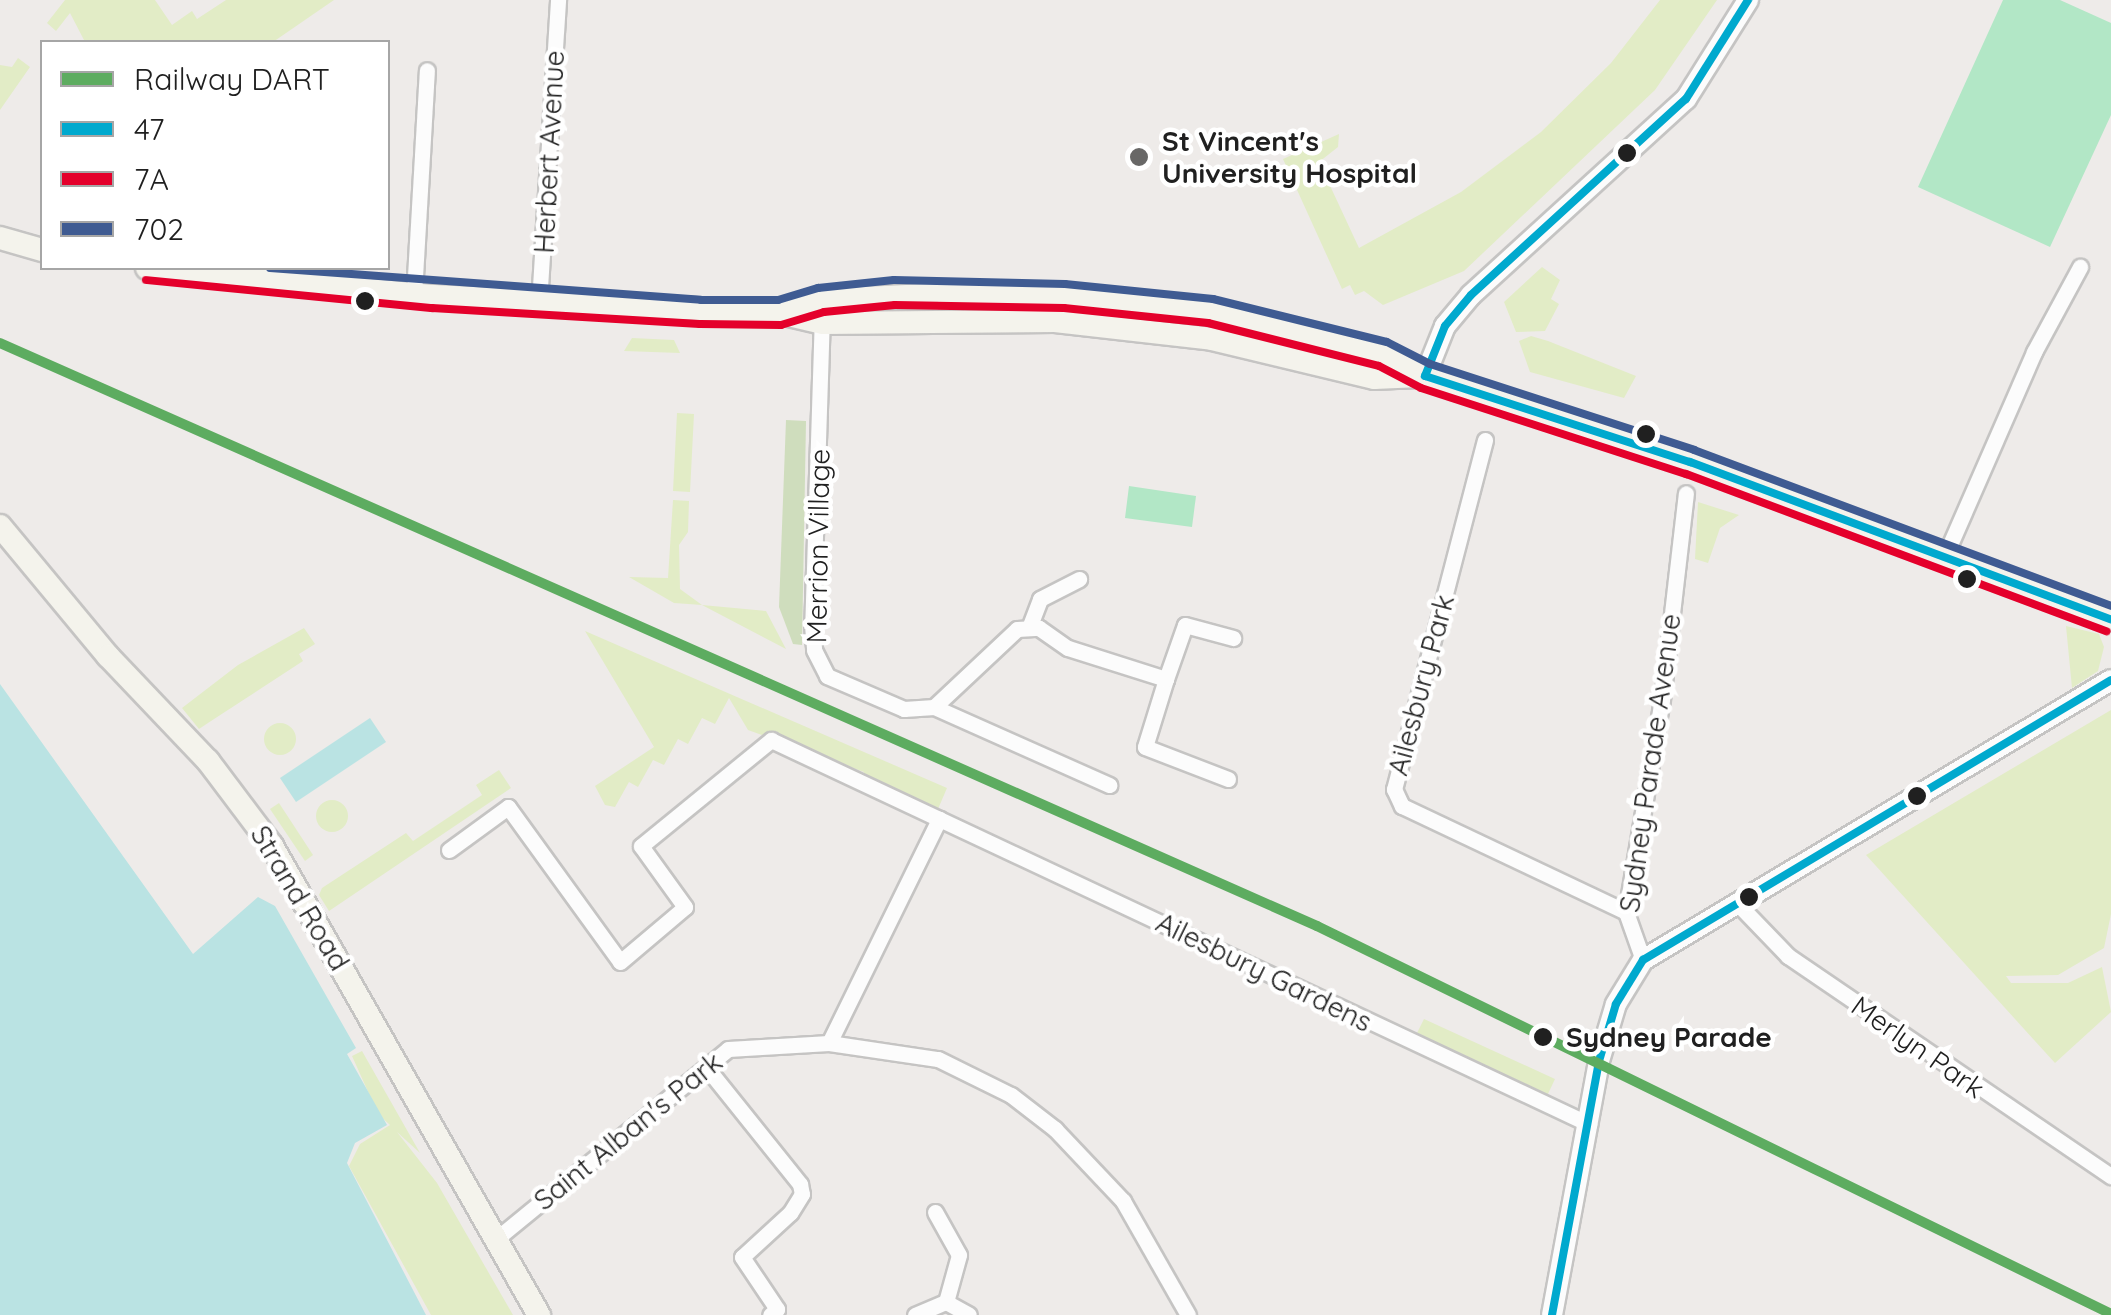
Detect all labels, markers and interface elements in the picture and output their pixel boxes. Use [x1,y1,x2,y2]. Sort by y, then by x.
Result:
legend [40,40,390,270]
street label: Herbert Avenue [527,50,571,254]
text: Railway DART [134,60,330,98]
text: 47 [134,110,164,148]
place label: St Vincent's University Hospital [1162,124,1417,190]
unlabelled marker [1617,143,1637,163]
marker: St Vincent's University Hospital [1126,144,1152,170]
text: 7A [134,160,169,198]
text: 702 [134,210,184,248]
unlabelled marker [355,291,375,311]
unlabelled marker [1636,424,1656,444]
street label: Merrion Village [800,448,836,644]
unlabelled marker [1957,569,1977,589]
street label: Ailesbury Park [1381,591,1461,779]
street label: Sydney Parade Avenue [1612,612,1688,914]
unlabelled marker [1907,786,1927,806]
street label: Strand Road [244,820,356,976]
unlabelled marker [1739,887,1759,907]
street label: Ailesbury Gardens [1151,905,1377,1039]
street label: Merlyn Park [1845,989,1991,1105]
place label: Sydney Parade [1566,1020,1772,1054]
marker: Sydney Parade [1530,1024,1556,1050]
street label: Saint Alban's Park [527,1045,729,1217]

